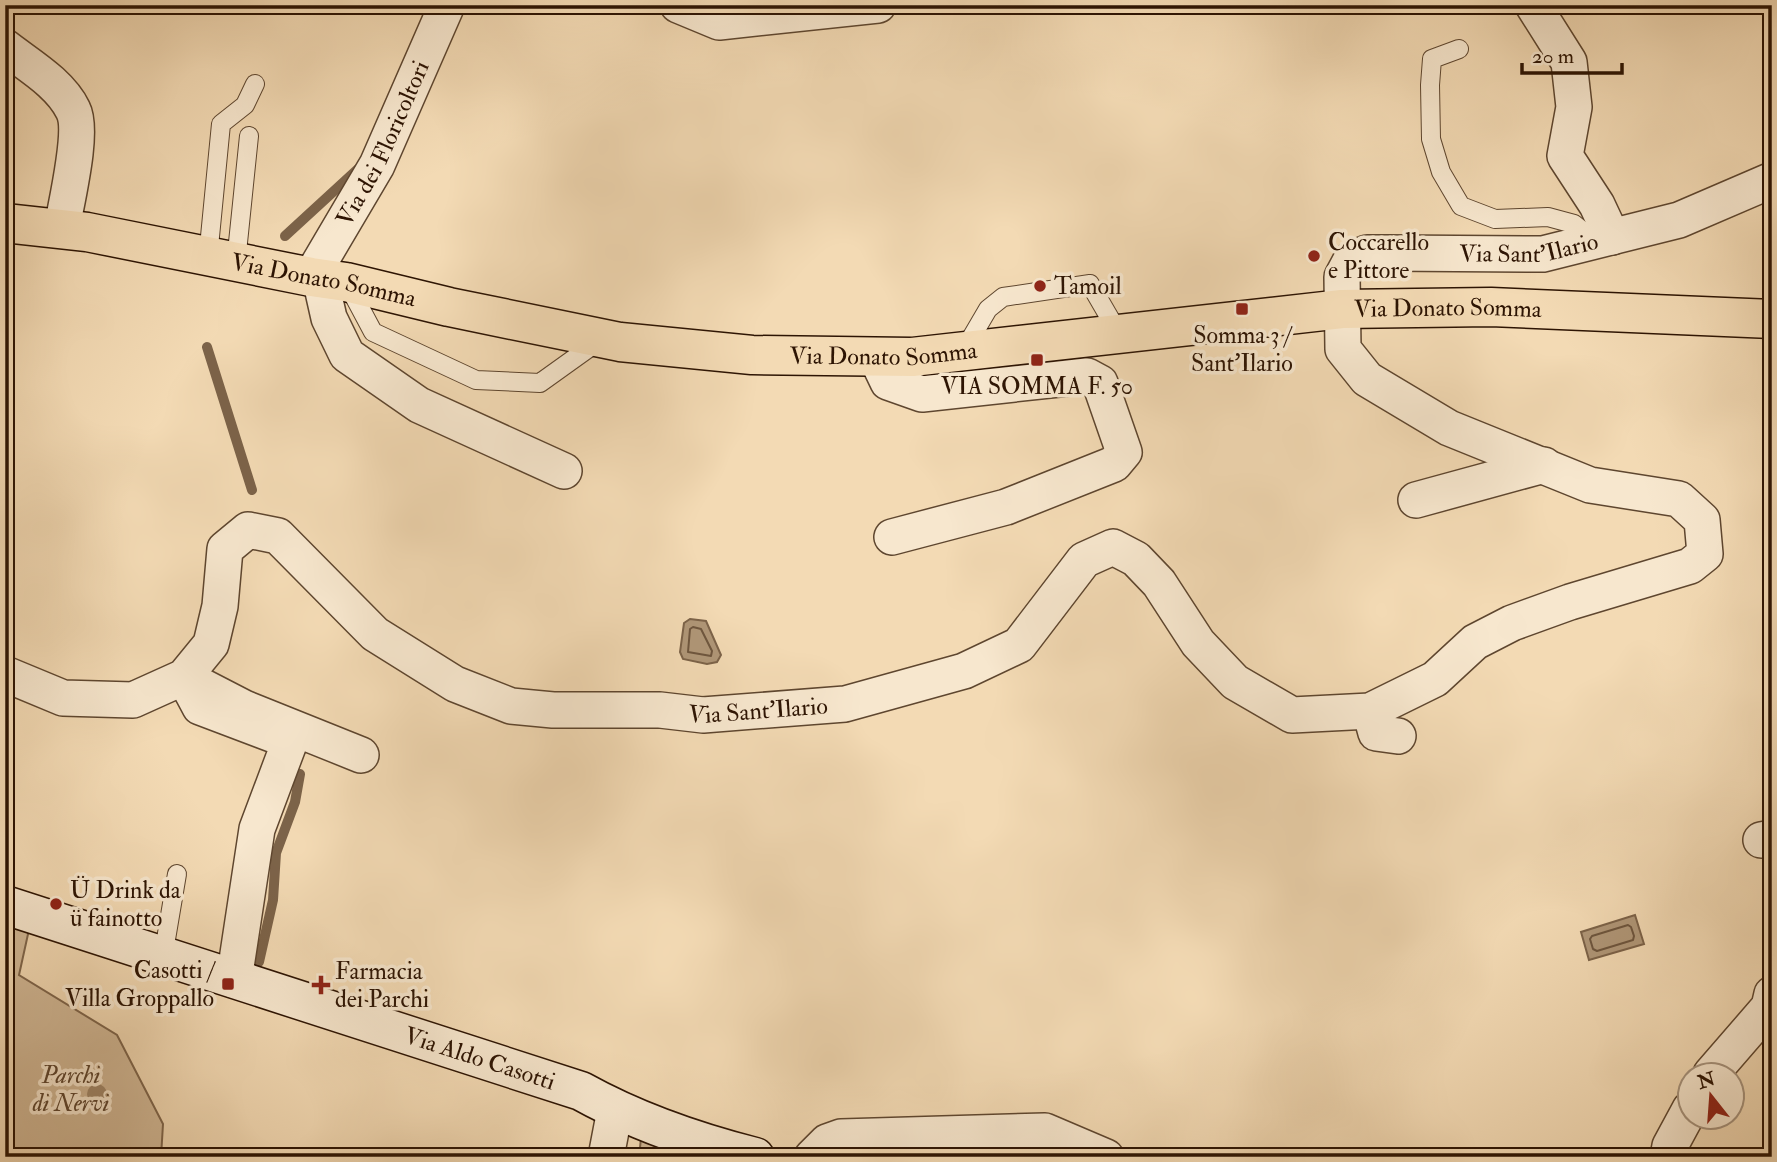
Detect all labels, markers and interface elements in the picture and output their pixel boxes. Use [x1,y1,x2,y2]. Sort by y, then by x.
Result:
scale bar [1522,32,1621,76]
text: 20 m [1532,43,1574,70]
street label: Via dei Floricoltori [329,56,436,232]
street label: Via Sant'Ilario [1459,225,1601,270]
place label: Coccarello e Pittore [1328,227,1429,286]
street label: Via Donato Somma [229,246,420,314]
marker: Coccarello e Pittore [1306,248,1322,264]
place label: Tamoil [1054,271,1122,302]
marker: Tamoil [1032,278,1048,294]
street label: Via Donato Somma [1354,291,1544,325]
marker: Somma 3 / Sant'Ilario [1234,301,1250,317]
place label: Somma 3 / Sant'Ilario [1191,320,1294,379]
street label: Via Donato Somma [789,334,980,373]
marker: VIA SOMMA F. 50 [1029,352,1045,368]
place label: VIA SOMMA F. 50 [941,371,1133,402]
street label: Via Sant'Ilario [686,690,829,731]
place label: Ü Drink da ü fainotto [70,875,182,934]
marker: Ü Drink da ü fainotto [48,896,64,912]
place label: Casotti / Villa Groppallo [65,955,217,1014]
place label: Farmacia dei Parchi [335,956,429,1015]
marker: Casotti / Villa Groppallo [220,976,236,992]
marker: Farmacia dei Parchi [313,977,329,993]
street label: Via Aldo Casotti [400,1019,559,1097]
park label: Parchi di Nervi [32,1060,110,1119]
north arrow [1676,1060,1746,1130]
text: N [1694,1066,1719,1095]

